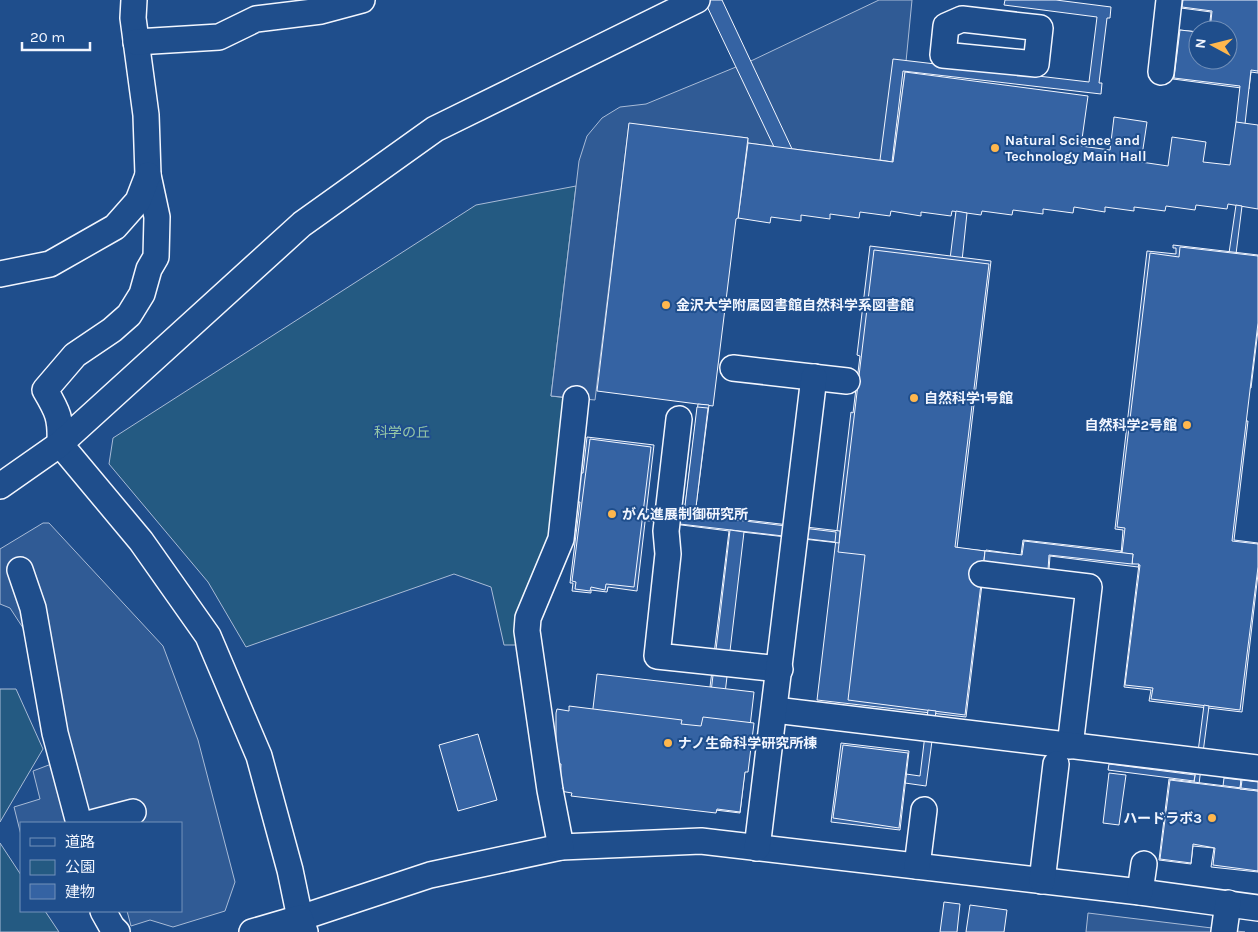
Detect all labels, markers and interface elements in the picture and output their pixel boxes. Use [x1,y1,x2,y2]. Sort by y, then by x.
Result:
scale bar [22,20,90,52]
north arrow [1188,20,1238,70]
text: 20 m [30,28,65,46]
text: N [1192,37,1210,49]
place label: Natural Science and Technology Main Hall [1005,132,1146,165]
marker: Natural Science and Technology Main Hall [989,142,1001,154]
place label: 金沢大学附属図書館自然科学系図書館 [676,297,914,314]
marker: 金沢大学附属図書館自然科学系図書館 [660,299,672,311]
place label: 自然科学1号館 [924,390,1013,407]
marker: 自然科学1号館 [908,392,920,404]
place label: 自然科学2号館 [1085,417,1177,434]
marker: 自然科学2号館 [1181,419,1193,431]
park label: 科学の丘 [374,424,430,441]
place label: がん進展制御研究所 [622,506,748,523]
marker: がん進展制御研究所 [606,508,618,520]
place label: ナノ生命科学研究所棟 [678,735,817,752]
marker: ナノ生命科学研究所棟 [662,737,674,749]
place label: ハードラボ3 [1123,810,1202,827]
marker: ハードラボ3 [1206,812,1218,824]
legend [20,822,182,912]
text: 道路 [65,833,95,851]
text: 公園 [65,858,95,876]
text: 建物 [65,883,95,901]

